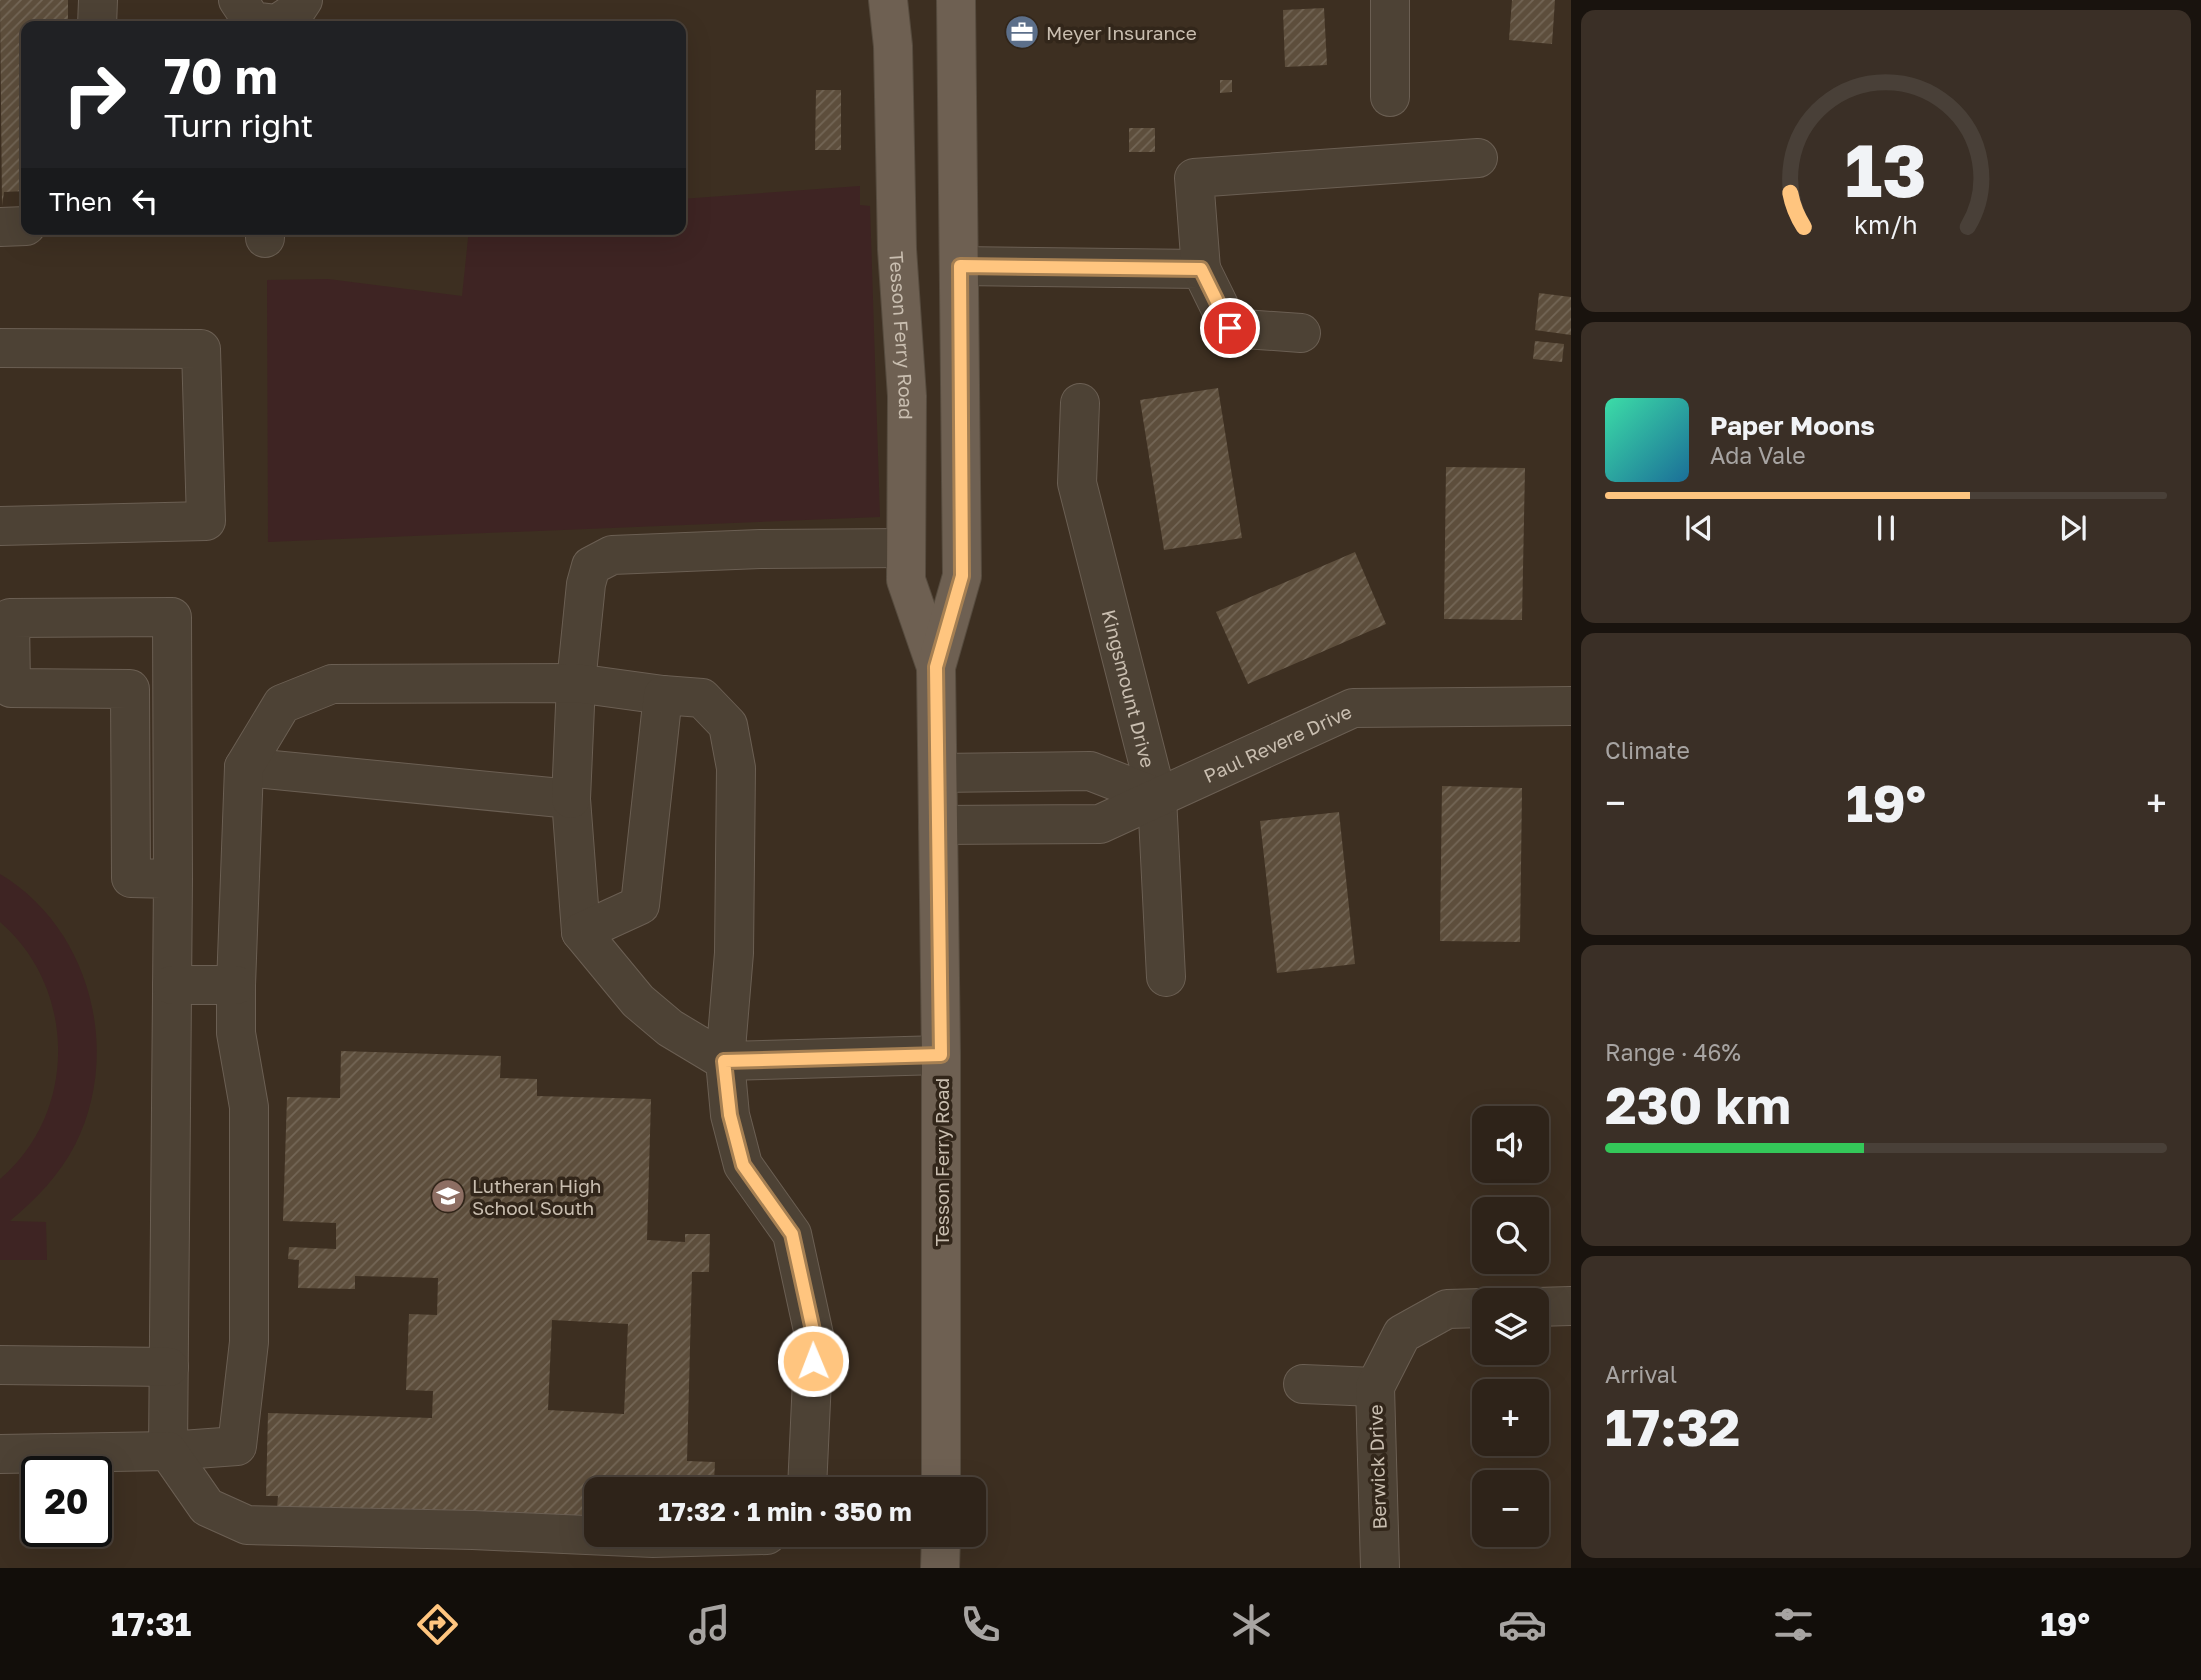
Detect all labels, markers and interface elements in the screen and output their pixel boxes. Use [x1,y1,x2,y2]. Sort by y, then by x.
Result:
office icon: Meyer Insurance [1003,13,1041,51]
place label: Meyer Insurance [1046,21,1197,44]
text: 70 m [164,46,278,105]
icon: right [49,49,140,140]
text: Turn right [164,106,313,144]
text: 13 [1845,126,1927,213]
icon: left [126,182,164,220]
text: Then [49,186,112,217]
text: km/h [1854,209,1918,240]
street label: Tesson Ferry Road [886,251,919,420]
pin [1200,298,1260,358]
icon: arrive [1211,309,1249,347]
text: Paper Moons [1710,410,1875,441]
text: Ada Vale [1710,441,1806,469]
icon: previous [1680,509,1718,547]
icon: pause [1867,509,1905,547]
icon: next [2054,509,2092,547]
street label: Kingsmount Drive [1098,607,1161,770]
street label: Paul Revere Drive [1200,699,1355,787]
text: Climate [1605,736,1690,764]
text: 19° [1846,771,1926,833]
text: − [1605,780,1626,825]
text: + [2146,780,2167,825]
text: Range · 46% [1605,1038,1741,1066]
text: 230 km [1605,1073,1791,1135]
street label: Tesson Ferry Road [930,1078,953,1246]
map controls [1472,1106,1549,1547]
button: sound [1472,1106,1549,1183]
place label: Lutheran High School South [472,1174,602,1219]
school or university icon: Lutheran High School South [429,1177,467,1215]
button: search [1472,1197,1549,1274]
button: layers [1472,1288,1549,1365]
position arrow [776,1324,850,1398]
text: Arrival [1605,1360,1677,1388]
button: + [1472,1379,1549,1456]
text: 17:32 [1605,1395,1740,1457]
street label: Berwick Drive [1363,1404,1391,1530]
speed limit sign: 20 [21,1456,112,1547]
button: − [1472,1470,1549,1547]
text: 17:32 · 1 min · 350 m [658,1496,912,1527]
icon: directions [413,1600,462,1649]
icon: music [685,1600,734,1649]
icon: phone [956,1600,1005,1649]
icon: climate [1227,1600,1276,1649]
icon: car [1498,1600,1547,1649]
icon: filters [1769,1600,1818,1649]
text: 17:31 [111,1605,191,1643]
text: 19° [2041,1605,2090,1643]

